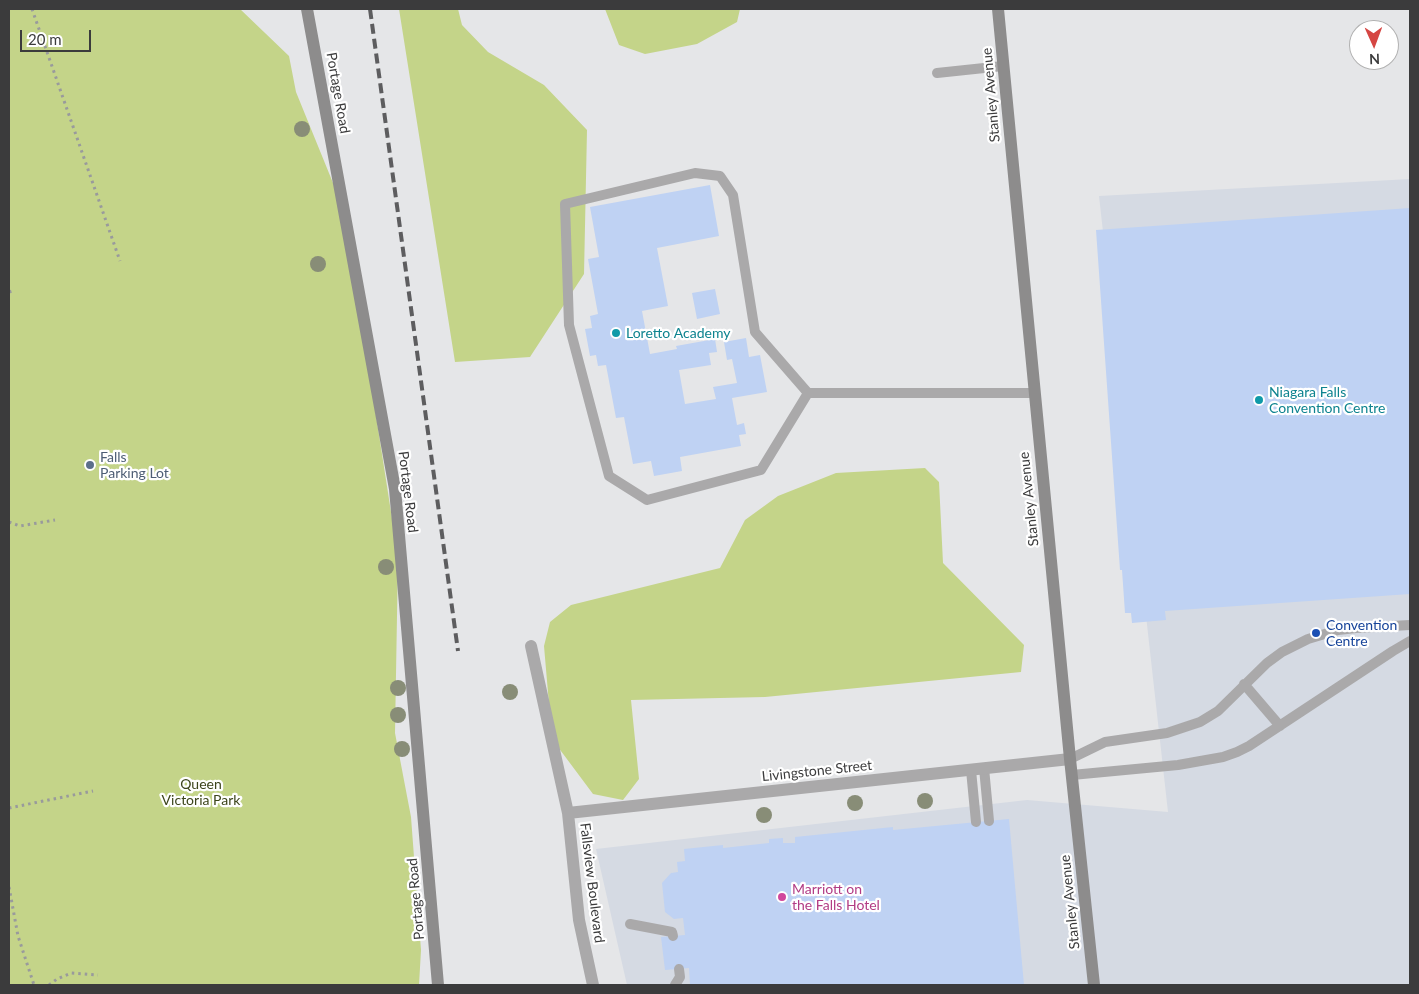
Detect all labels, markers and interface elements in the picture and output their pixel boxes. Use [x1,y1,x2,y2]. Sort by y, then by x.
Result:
scale bar [22,20,94,52]
north arrow [1349,20,1399,70]
text: 20 m [28,30,62,48]
street label: Stanley Avenue [979,47,1003,143]
street label: Portage Road [323,51,353,135]
text: N [1369,51,1380,68]
place label: Loretto Academy [626,325,731,341]
marker: Loretto Academy [610,327,622,339]
place label: Niagara Falls Convention Centre [1269,384,1385,417]
marker: Niagara Falls Convention Centre [1253,394,1265,406]
place label: Falls Parking Lot [100,449,169,482]
street label: Portage Road [395,450,421,534]
street label: Stanley Avenue [1016,451,1042,547]
marker: Falls Parking Lot [84,459,96,471]
place label: Convention Centre [1326,617,1397,650]
marker: Convention Centre [1310,627,1322,639]
street label: Livingstone Street [761,757,873,785]
park label: Queen Victoria Park [162,776,240,809]
street label: Fallsview Boulevard [576,822,608,944]
street label: Stanley Avenue [1057,854,1083,950]
street label: Portage Road [404,857,428,941]
place label: Marriott on the Falls Hotel [792,881,880,914]
marker: Marriott on the Falls Hotel [776,891,788,903]

